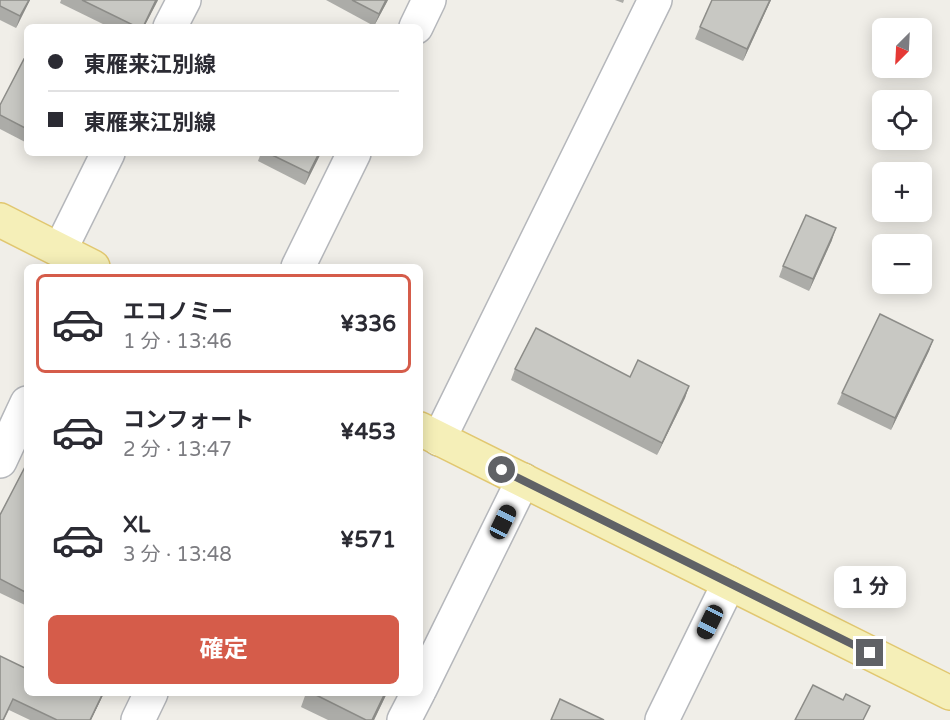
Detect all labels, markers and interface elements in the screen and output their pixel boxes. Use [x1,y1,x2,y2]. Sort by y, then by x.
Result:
north arrow [872,18,932,78]
map controls [872,18,932,294]
text: 東雁来江別線 [84,52,216,78]
button: locate [872,90,932,150]
text: 東雁来江別線 [84,110,216,136]
button: + [872,162,932,222]
button: − [872,234,932,294]
icon: car [51,297,105,351]
text: エコノミー [123,299,233,325]
text: ¥336 [340,311,396,337]
text: 1 分 · 13:46 [123,330,232,354]
icon: car [51,405,105,459]
text: コンフォート [123,407,254,433]
text: ¥453 [340,419,396,445]
text: 2 分 · 13:47 [123,438,232,462]
route start [488,456,515,483]
car [487,502,519,542]
text: XL [123,512,150,538]
icon: car [51,513,105,567]
text: ¥571 [340,527,396,553]
text: 3 分 · 13:48 [123,543,232,567]
callout: 1 分 [834,566,906,608]
text: 1 分 [851,575,889,599]
car [694,602,726,642]
button: 確定 [48,615,399,684]
route end [856,639,883,666]

